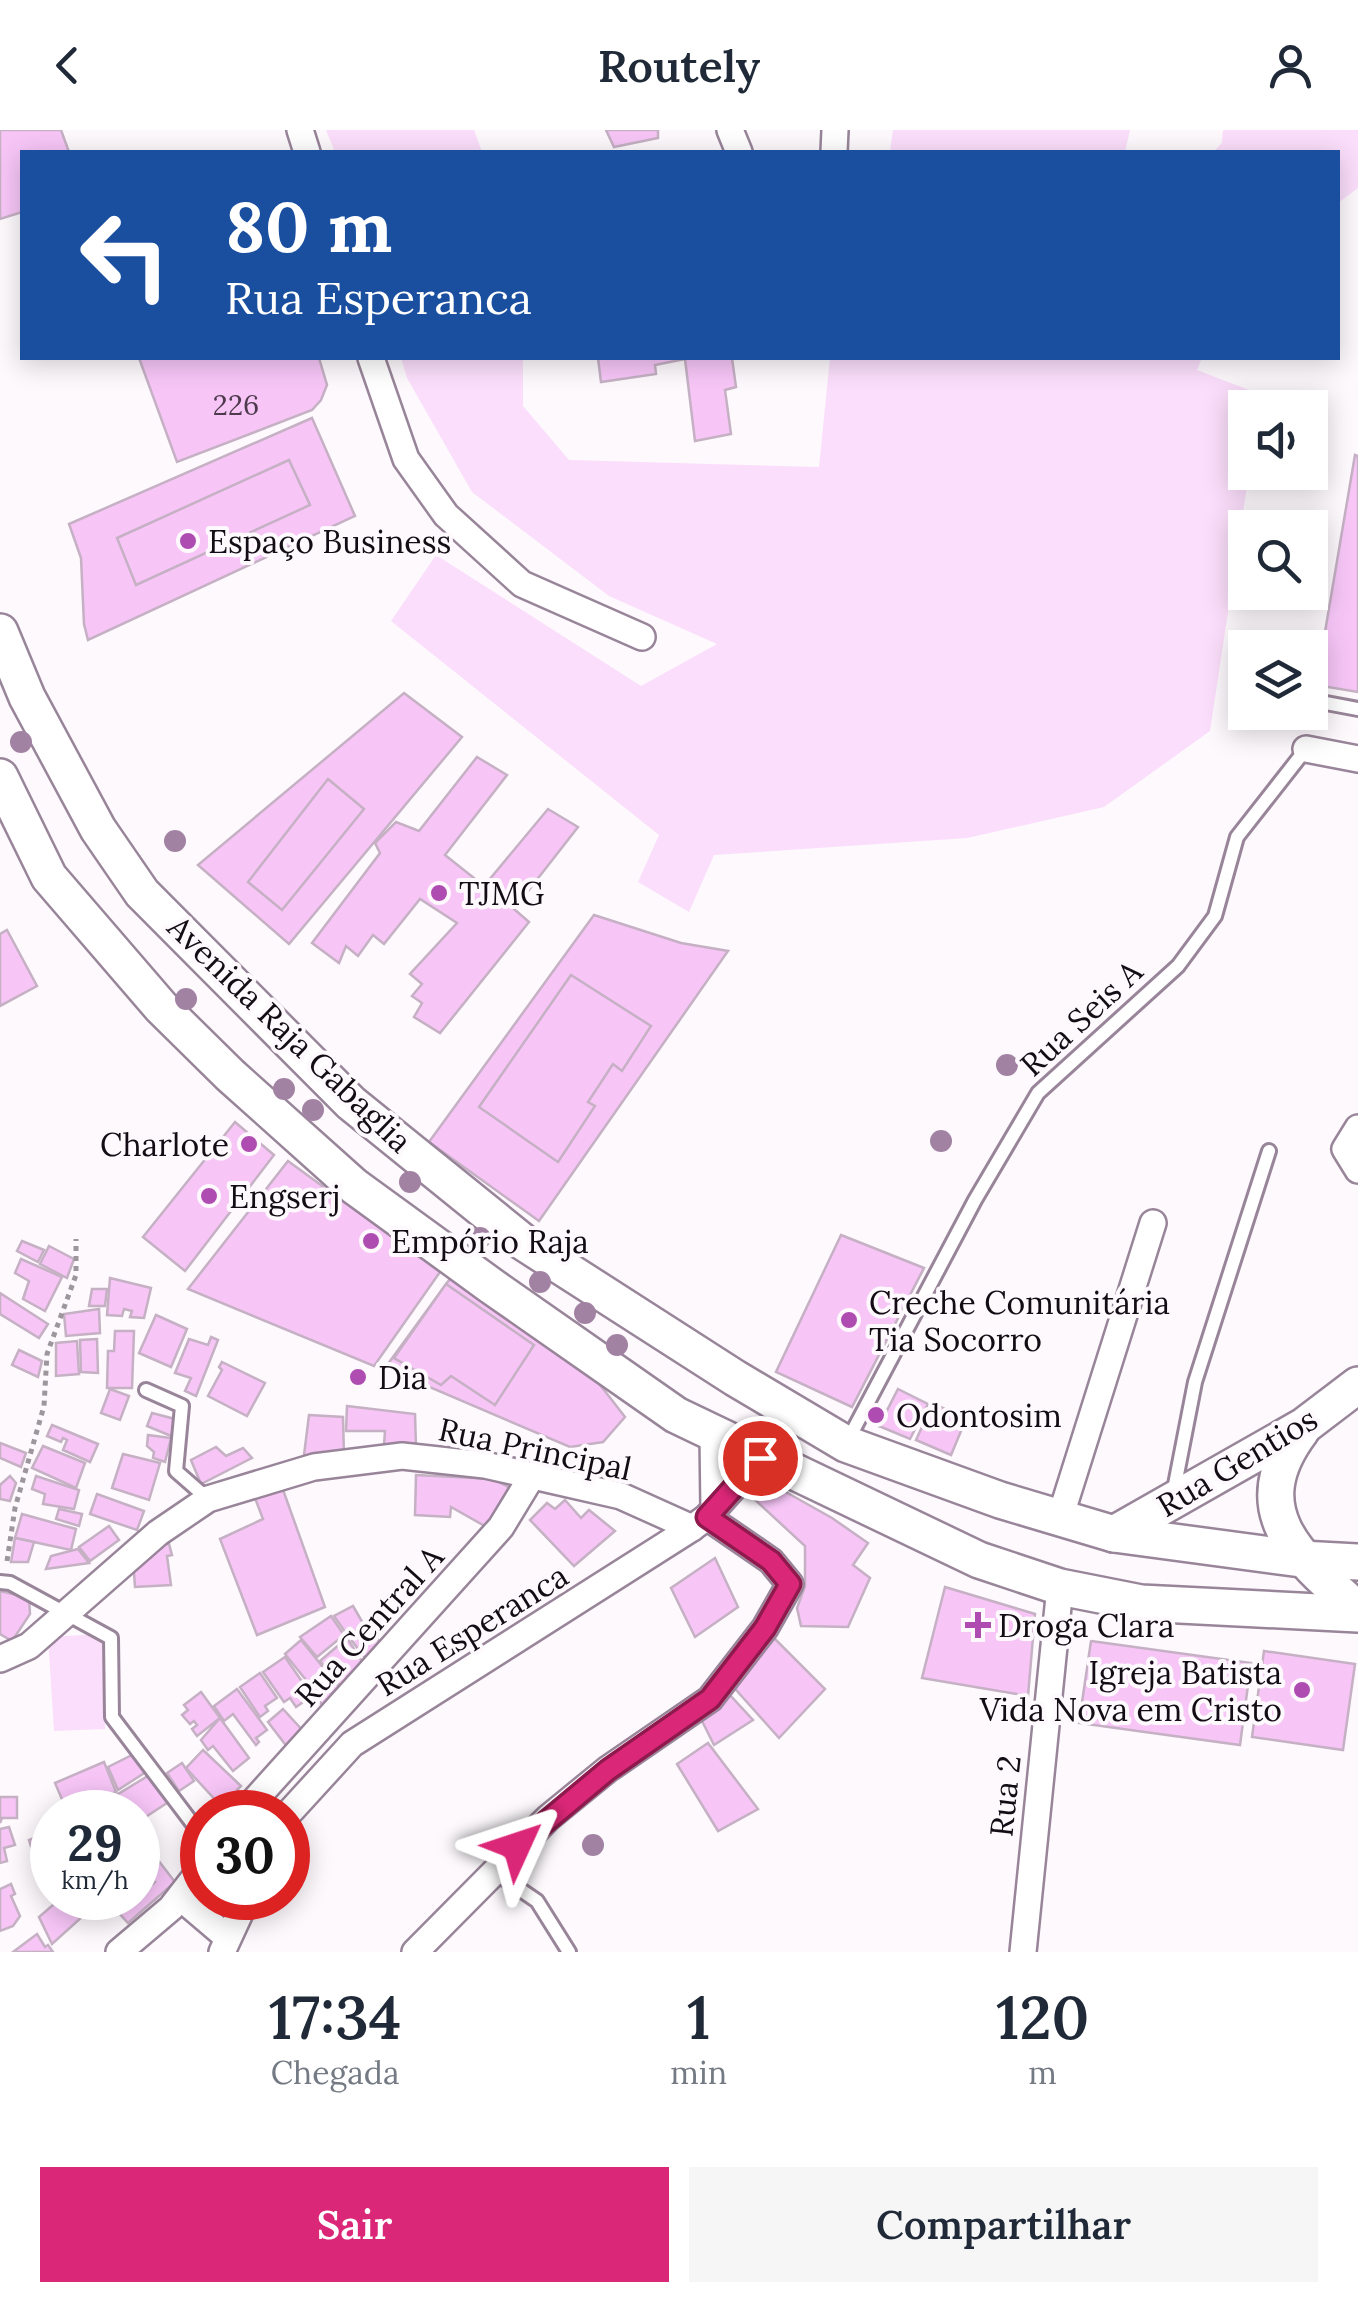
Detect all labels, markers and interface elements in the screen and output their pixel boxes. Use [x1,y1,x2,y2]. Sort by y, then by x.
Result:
text: Routely [598,37,760,94]
icon: back [40,38,95,93]
icon: person [1263,38,1318,93]
text: 80 m [225,182,392,271]
icon: left [60,190,190,320]
text: Rua Esperanca [225,269,532,326]
house number: 226 [213,387,259,423]
map controls [1228,390,1328,730]
button: sound [1228,390,1328,490]
button: search [1228,510,1328,610]
place label: Espaço Business [208,521,451,562]
marker: Espaço Business [177,530,199,552]
button: layers [1228,630,1328,730]
place label: TJMG [459,873,544,914]
marker: TJMG [428,882,450,904]
street label: Avenida Raja Gabaglia [159,906,421,1161]
street label: Rua Seis A [1011,951,1151,1085]
place label: Charlote [100,1124,229,1165]
marker: Charlote [238,1133,260,1155]
place label: Engserj [229,1176,340,1217]
marker: Engserj [198,1185,220,1207]
place label: Empório Raja [391,1221,589,1262]
marker: Empório Raja [360,1230,382,1252]
place label: Creche Comunitária Tia Socorro [869,1282,1170,1360]
marker: Creche Comunitária Tia Socorro [838,1309,860,1331]
place label: Dia [378,1357,427,1398]
marker: Dia [347,1366,369,1388]
place label: Odontosim [896,1395,1062,1436]
street label: Rua Gentios [1149,1398,1325,1526]
marker: Odontosim [865,1404,887,1426]
street label: Rua Principal [435,1409,635,1489]
pin [718,1416,803,1501]
icon: arrive [733,1431,788,1486]
street label: Rua Central A [286,1536,453,1715]
street label: Rua Esperanca [369,1555,575,1705]
place label: Droga Clara [998,1605,1175,1646]
marker: Droga Clara [967,1614,989,1636]
place label: Igreja Batista Vida Nova em Cristo [979,1652,1282,1730]
marker: Igreja Batista Vida Nova em Cristo [1291,1679,1313,1701]
street label: Rua 2 [980,1753,1030,1839]
speed limit sign: 30 [180,1790,310,1920]
position arrow [465,1794,569,1898]
text: 29 [67,1811,123,1875]
text: km/h [61,1864,129,1896]
text: 17:34 [269,1979,401,2055]
text: 1 [687,1979,710,2055]
text: 120 [996,1979,1089,2055]
text: Chegada [271,2052,399,2093]
text: min [670,2052,727,2093]
text: m [1028,2052,1057,2093]
button: Sair [40,2167,669,2282]
button: Compartilhar [689,2167,1318,2282]

